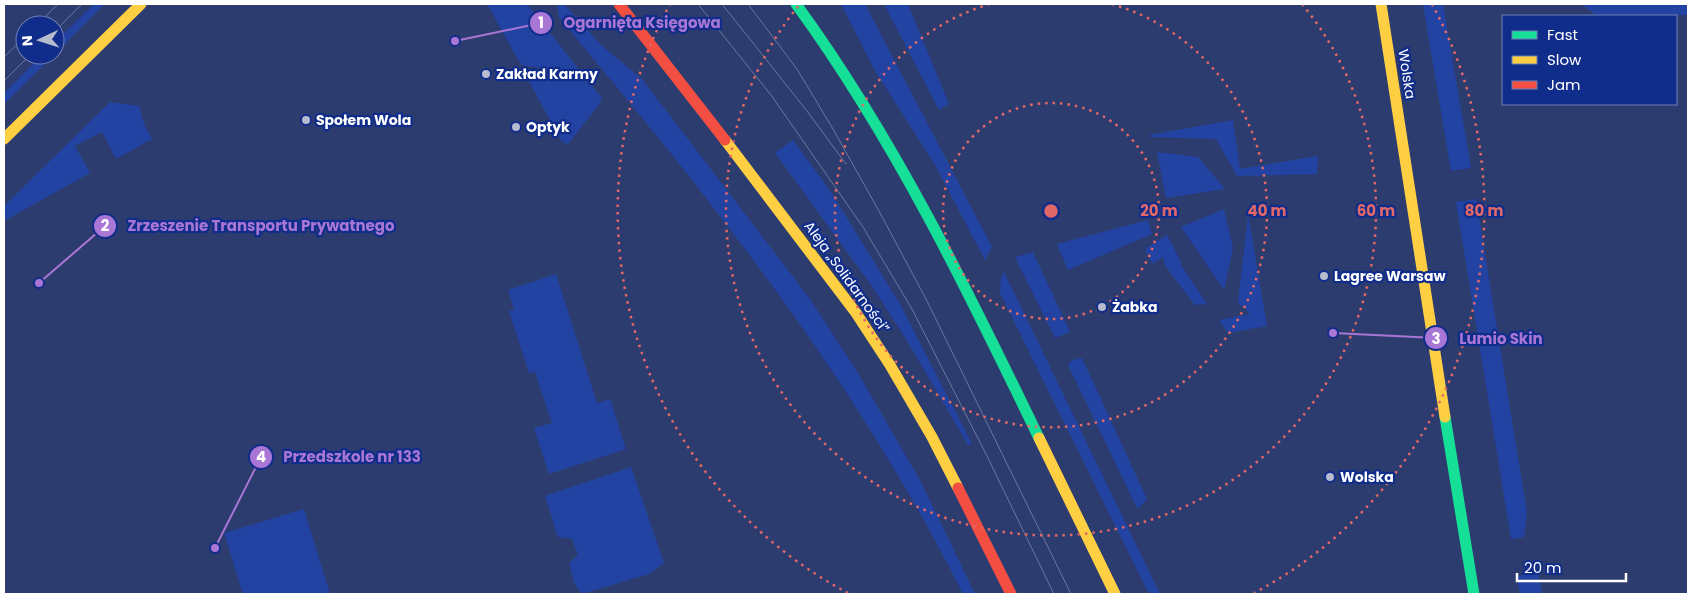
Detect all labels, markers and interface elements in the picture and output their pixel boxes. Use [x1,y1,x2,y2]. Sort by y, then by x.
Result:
callout: Ogarnięta Księgowa [528,8,730,38]
text: 1 [538,12,544,33]
text: Ogarnięta Księgowa [563,12,721,33]
north arrow [15,15,65,65]
legend [1502,15,1677,105]
text: Fast [1547,24,1578,45]
text: N [17,35,37,47]
street label: Wolska [1393,48,1421,100]
text: Slow [1547,49,1582,70]
place label: Zakład Karmy [496,64,598,84]
marker: Zakład Karmy [480,68,492,80]
text: Jam [1547,74,1581,95]
place label: Społem Wola [316,110,411,130]
marker: Społem Wola [300,114,312,126]
place label: Optyk [526,117,570,137]
marker: Optyk [510,121,522,133]
text: 20 m [1140,200,1178,221]
text: 40 m [1247,200,1287,221]
text: 60 m [1357,200,1395,221]
text: 80 m [1465,200,1503,221]
centre of rings [1042,202,1060,220]
callout: Zrzeszenie Transportu Prywatnego [93,211,405,241]
text: 2 [101,215,110,236]
text: Zrzeszenie Transportu Prywatnego [127,215,395,236]
street label: Aleja „Solidarności” [800,217,894,337]
place label: Lagree Warsaw [1334,266,1446,286]
marker: Lagree Warsaw [1318,270,1330,282]
place label: Żabka [1112,297,1158,317]
marker: Żabka [1096,301,1108,313]
callout: Lumio Skin [1424,323,1552,353]
text: 3 [1431,328,1441,349]
text: Lumio Skin [1459,328,1543,349]
callout: Przedszkole nr 133 [249,442,431,472]
text: 4 [256,446,266,467]
text: Przedszkole nr 133 [283,446,421,467]
place label: Wolska [1340,467,1394,487]
marker: Wolska [1324,471,1336,483]
scale bar [1517,550,1626,582]
text: 20 m [1524,557,1562,578]

